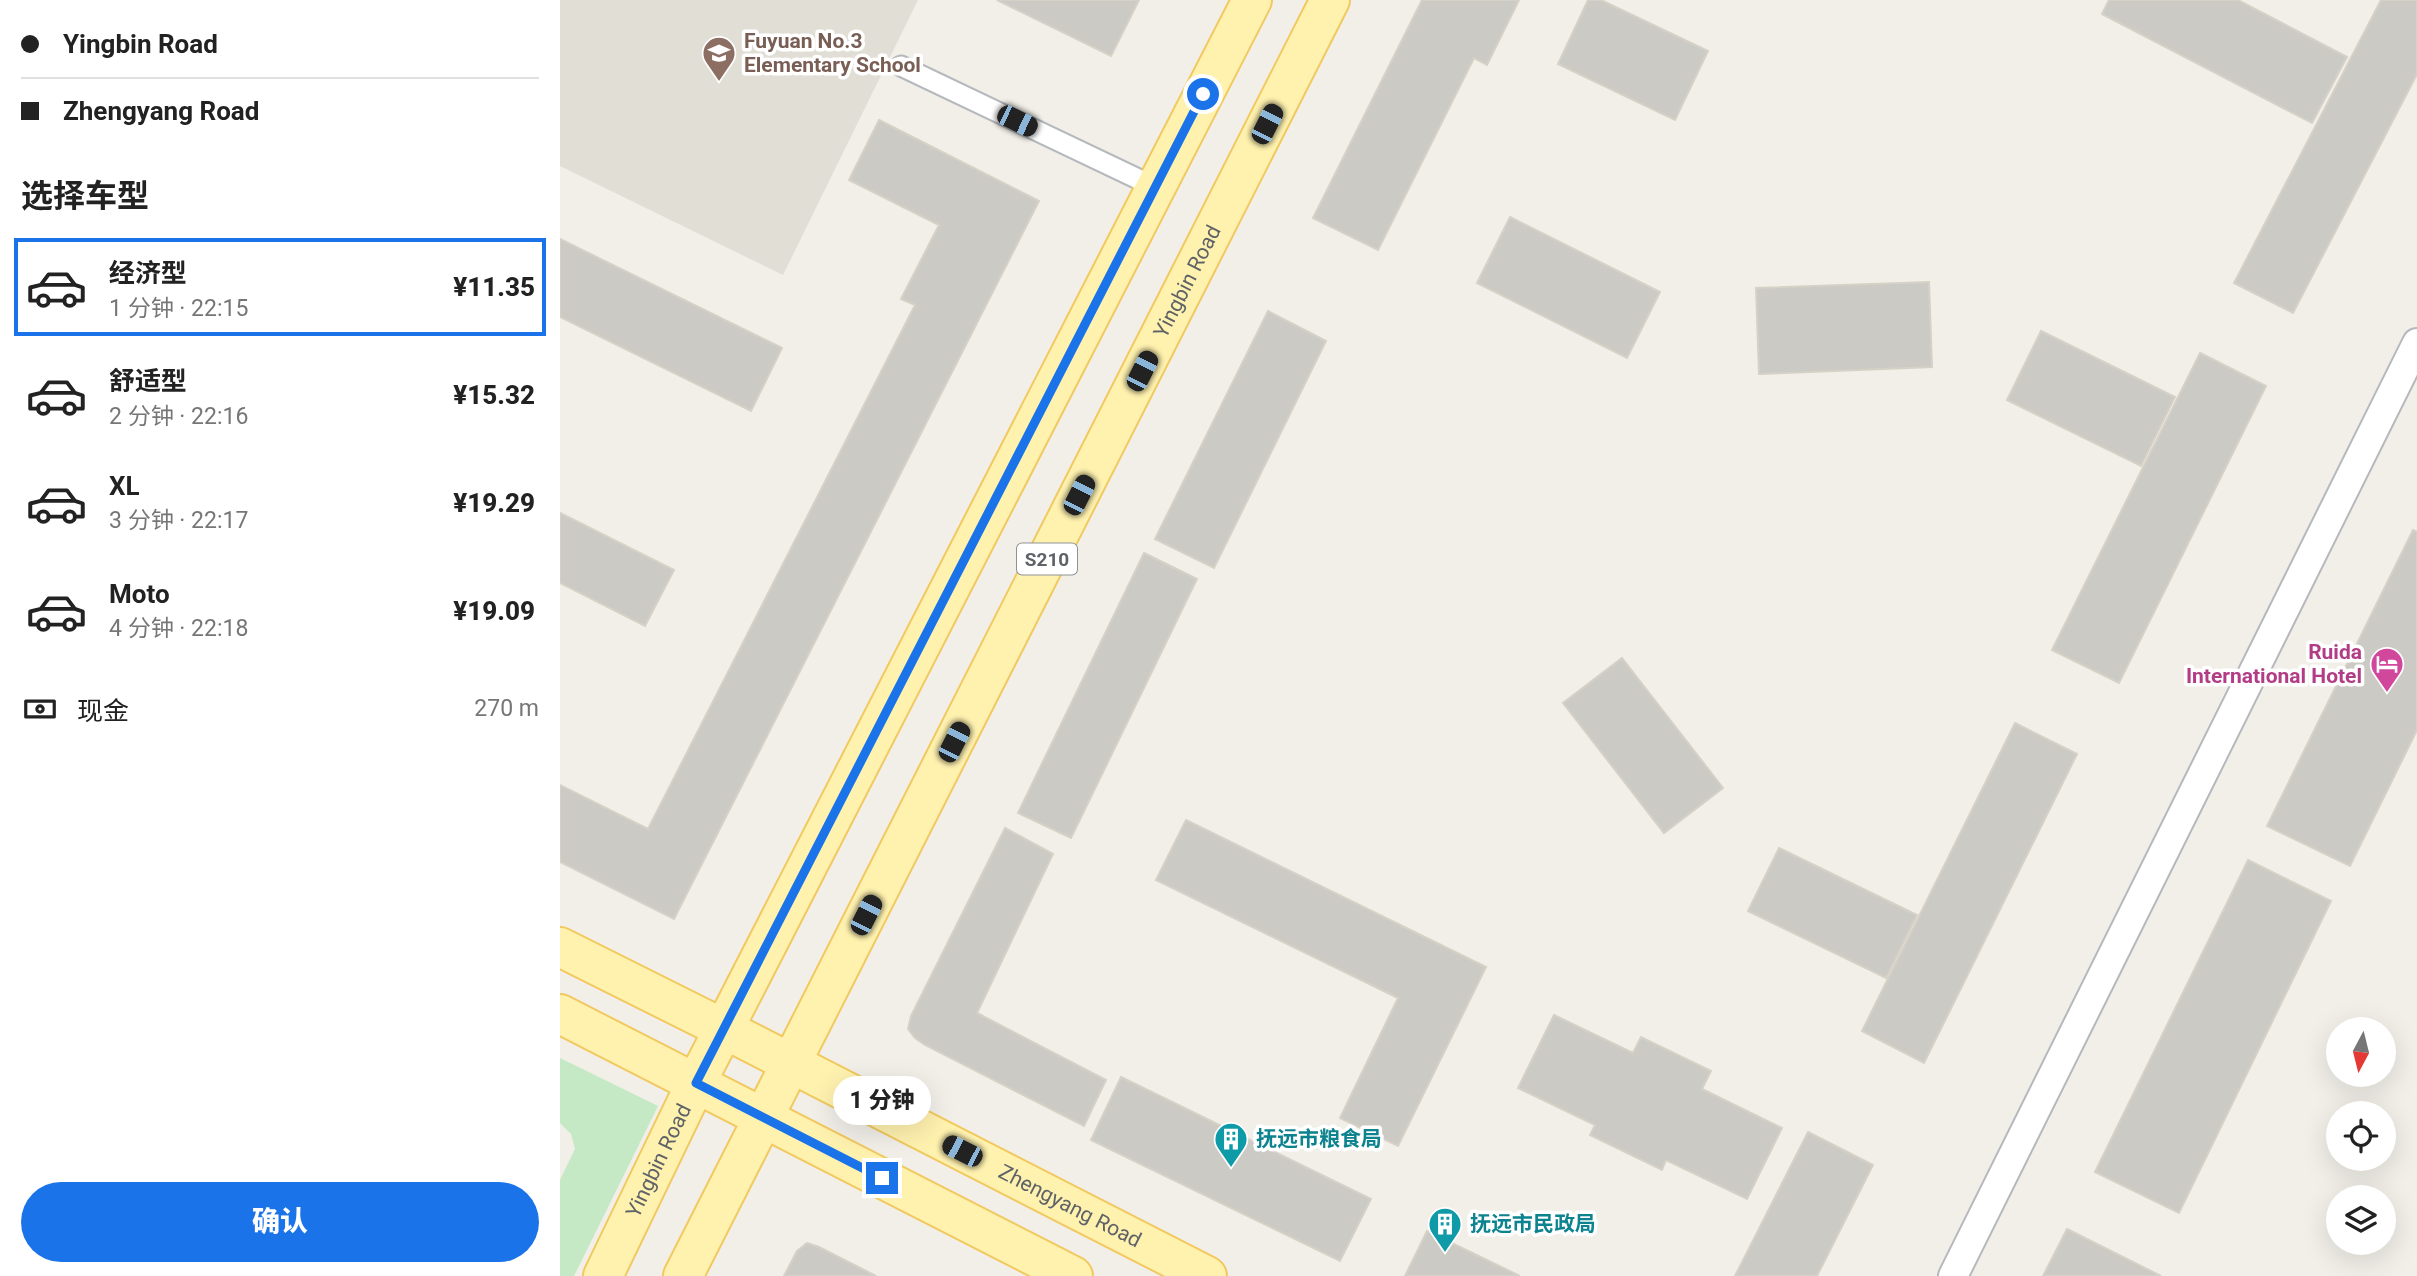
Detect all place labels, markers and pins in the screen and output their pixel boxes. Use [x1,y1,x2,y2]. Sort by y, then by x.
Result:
place label: Fuyuan No.3 Elementary School [744,29,921,77]
school or university icon: Fuyuan No.3 Elementary School [700,34,738,83]
place label: Ruida International Hotel [2186,640,2362,688]
hotel icon: Ruida International Hotel [2368,645,2406,694]
building icon: 抚远市粮食局 [1212,1120,1250,1169]
place label: 抚远市粮食局 [1256,1127,1382,1151]
building icon: 抚远市民政局 [1426,1205,1464,1254]
place label: 抚远市民政局 [1470,1212,1596,1236]

